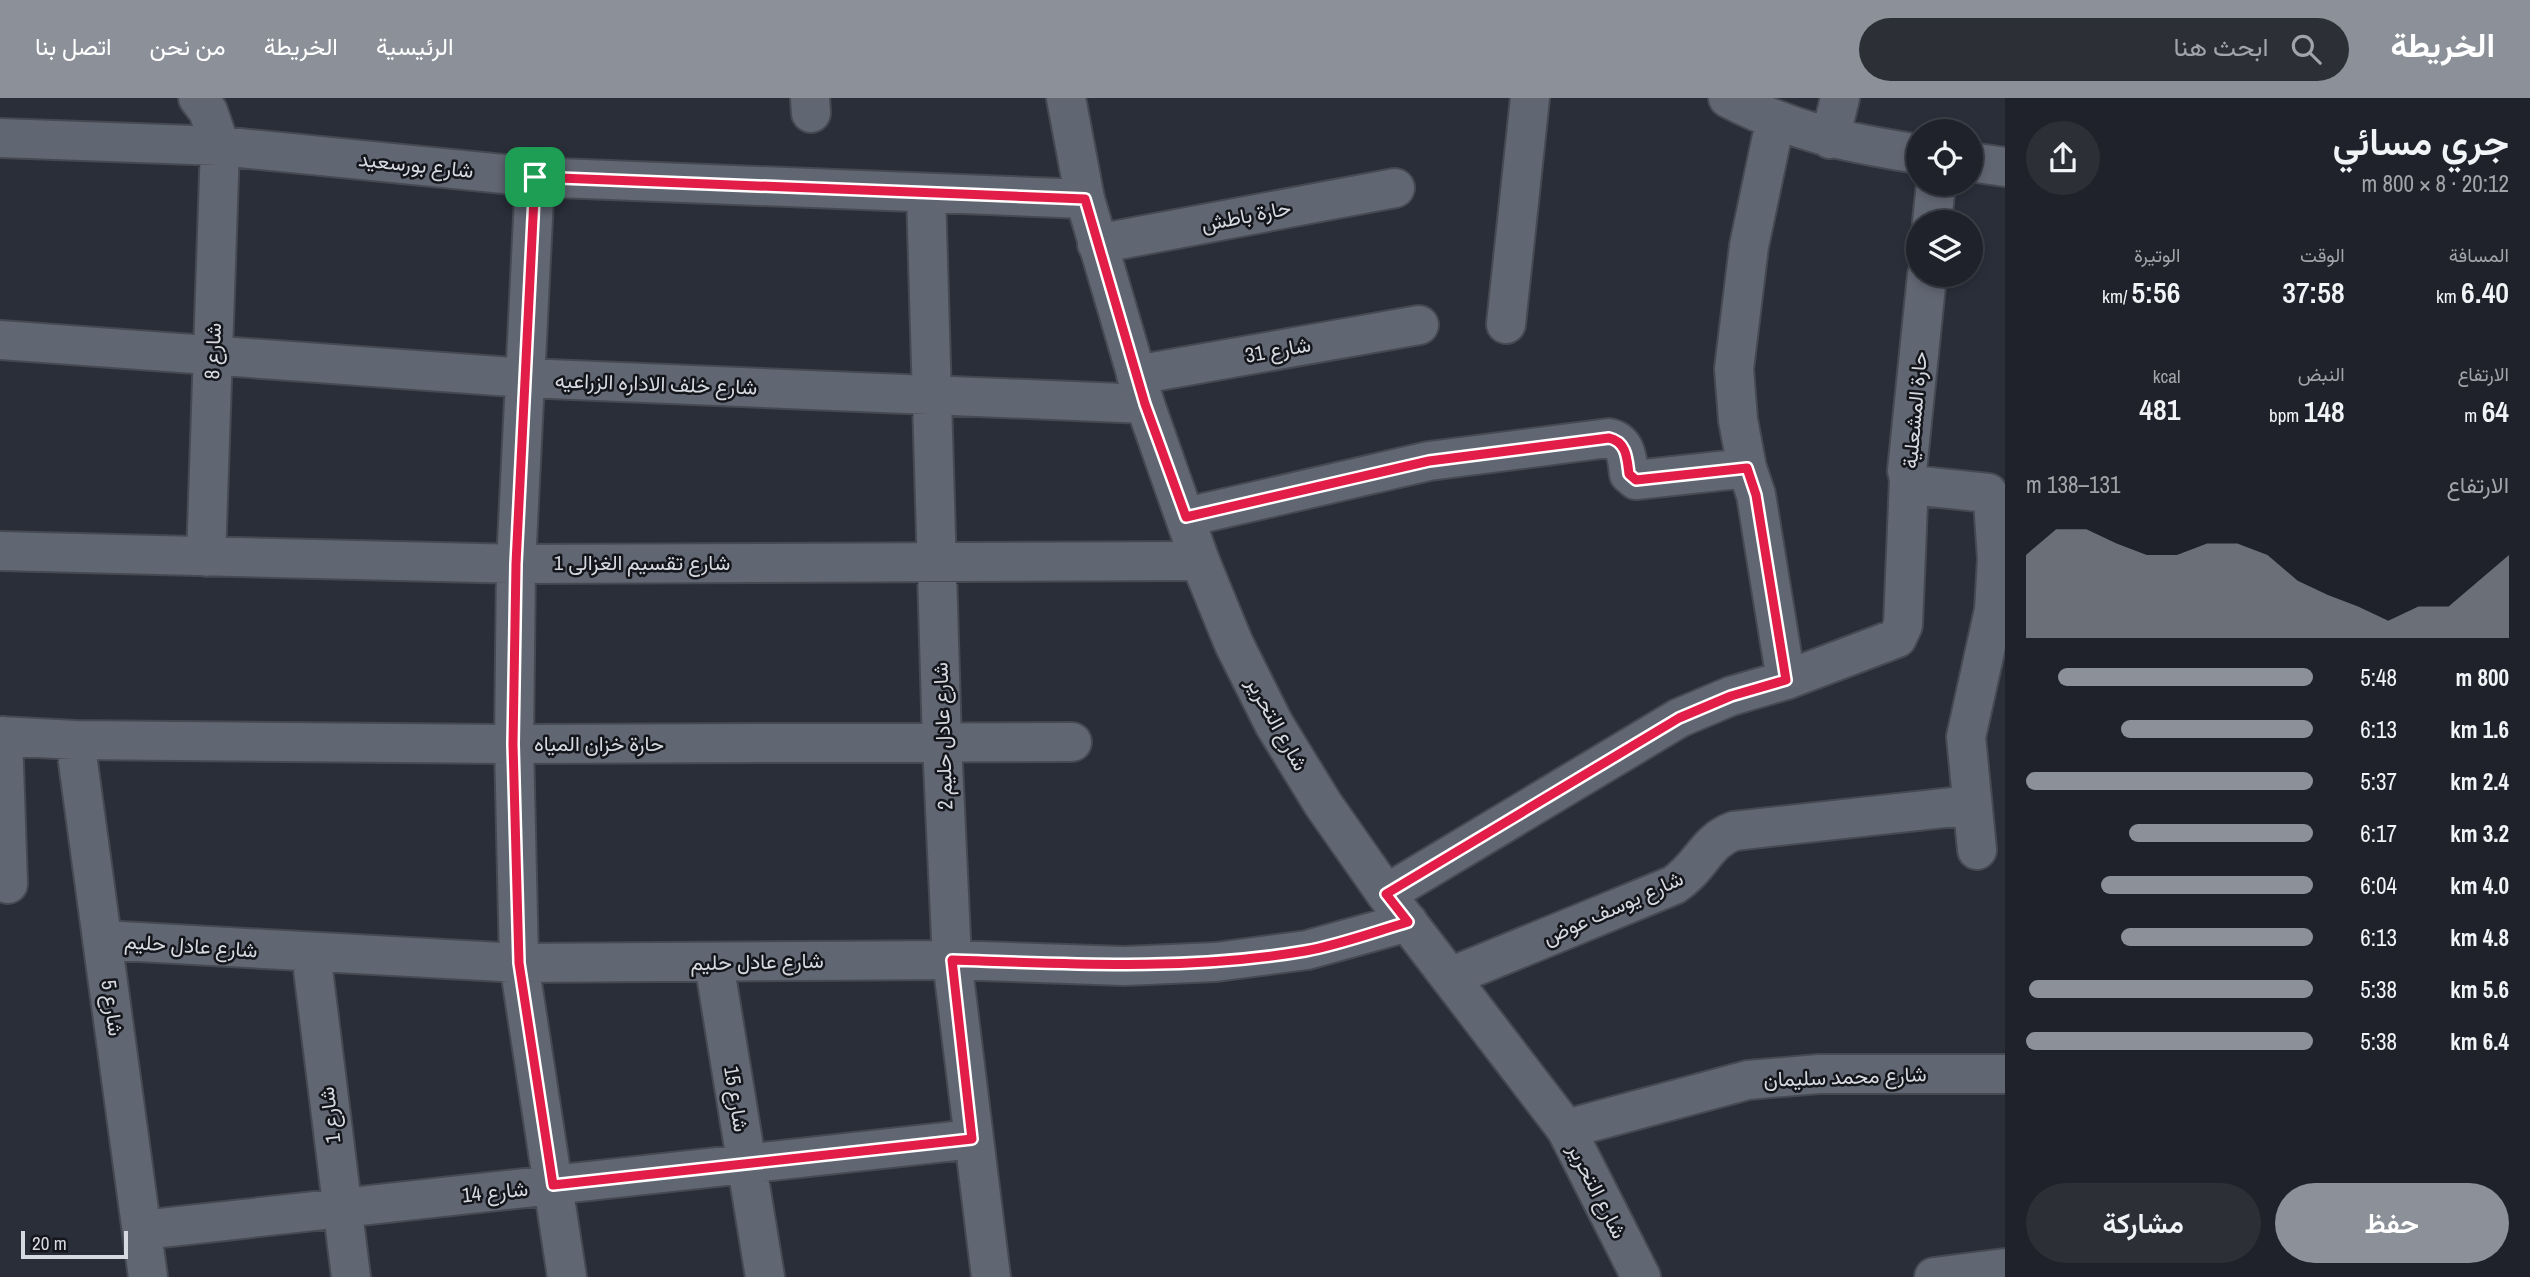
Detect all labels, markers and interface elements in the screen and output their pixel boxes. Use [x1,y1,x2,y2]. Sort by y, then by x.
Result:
search box [1859,18,2349,81]
text: الخريطة [2391,23,2495,67]
text: ابحث هنا [2173,29,2269,64]
text: اتصل بنا [35,30,112,62]
text: من نحن [150,30,226,62]
text: الخريطة [264,30,338,62]
text: الرئيسية [376,30,453,62]
icon: search [2287,30,2325,68]
text: جري مسائي [2332,116,2509,167]
map controls [1906,119,1983,287]
button: locate [1906,119,1983,196]
button: share [2026,121,2100,195]
street label: شارع بورسعيد [357,144,475,185]
pin [505,147,565,207]
icon: arrive [516,158,554,196]
text: 20:12 · 8 × 800 m [2362,168,2509,199]
street label: حارة باطش [1198,193,1293,238]
button: layers [1906,210,1983,287]
text: الوتيرة [2134,242,2180,268]
text: الوقت [2300,242,2345,268]
text: المسافة [2449,242,2509,268]
text: 5:56 [2132,272,2180,312]
text: 37:58 [2282,272,2345,312]
text: 6.40 [2461,272,2509,312]
text: /km [2102,283,2132,309]
text: km [2436,283,2461,309]
street label: شارع 8 [197,322,228,380]
street label: شارع 31 [1243,329,1313,370]
street label: حارة المشعلية [1895,350,1934,470]
text: النبض [2298,361,2345,387]
text: الارتفاع [2457,361,2509,387]
text: kcal [2153,363,2180,389]
street label: شارع خلف الاداره الزراعيه [554,365,758,402]
text: 481 [2139,389,2180,429]
text: 148 [2304,391,2345,431]
text: 64 [2482,391,2509,431]
text: bpm [2269,402,2304,428]
text: m [2464,402,2482,428]
text: 131–138 m [2026,469,2120,500]
text: الارتفاع [2447,469,2509,500]
street label: شارع تقسيم الغزالى 1 [554,548,730,577]
street label: شارع عادل حليم 2 [925,662,960,810]
text: 5:48 [2360,662,2397,693]
text: 800 m [2456,662,2509,693]
street label: شارع التحرير [1239,671,1315,776]
text: 6:13 [2360,714,2397,745]
text: 1.6 km [2450,714,2509,745]
street label: حارة خزان المياه [534,729,664,758]
text: 5:37 [2360,766,2397,797]
text: 2.4 km [2450,766,2509,797]
text: 6:17 [2360,818,2397,849]
text: 3.2 km [2450,818,2509,849]
street label: شارع يوسف عوض [1538,864,1688,952]
text: 6:04 [2360,870,2397,901]
text: 4.0 km [2450,870,2509,901]
text: 6:13 [2360,922,2397,953]
text: 4.8 km [2450,922,2509,953]
street label: شارع عادل حليم [123,926,259,965]
street label: شارع عادل حليم [690,946,824,977]
text: 5:38 [2360,974,2397,1005]
text: 5.6 km [2450,974,2509,1005]
street label: شارع 5 [94,978,131,1038]
text: 5:38 [2360,1026,2397,1057]
text: 6.4 km [2450,1026,2509,1057]
street label: شارع محمد سليمان [1763,1059,1927,1094]
street label: شارع 15 [717,1064,756,1134]
street label: شارع 1 [312,1085,347,1145]
street label: شارع التحرير [1561,1137,1634,1243]
street label: شارع 14 [461,1174,529,1209]
button: مشاركة [2026,1183,2261,1263]
button: حفظ [2275,1183,2509,1263]
scale bar [21,1228,128,1260]
text: 20 m [32,1230,67,1256]

